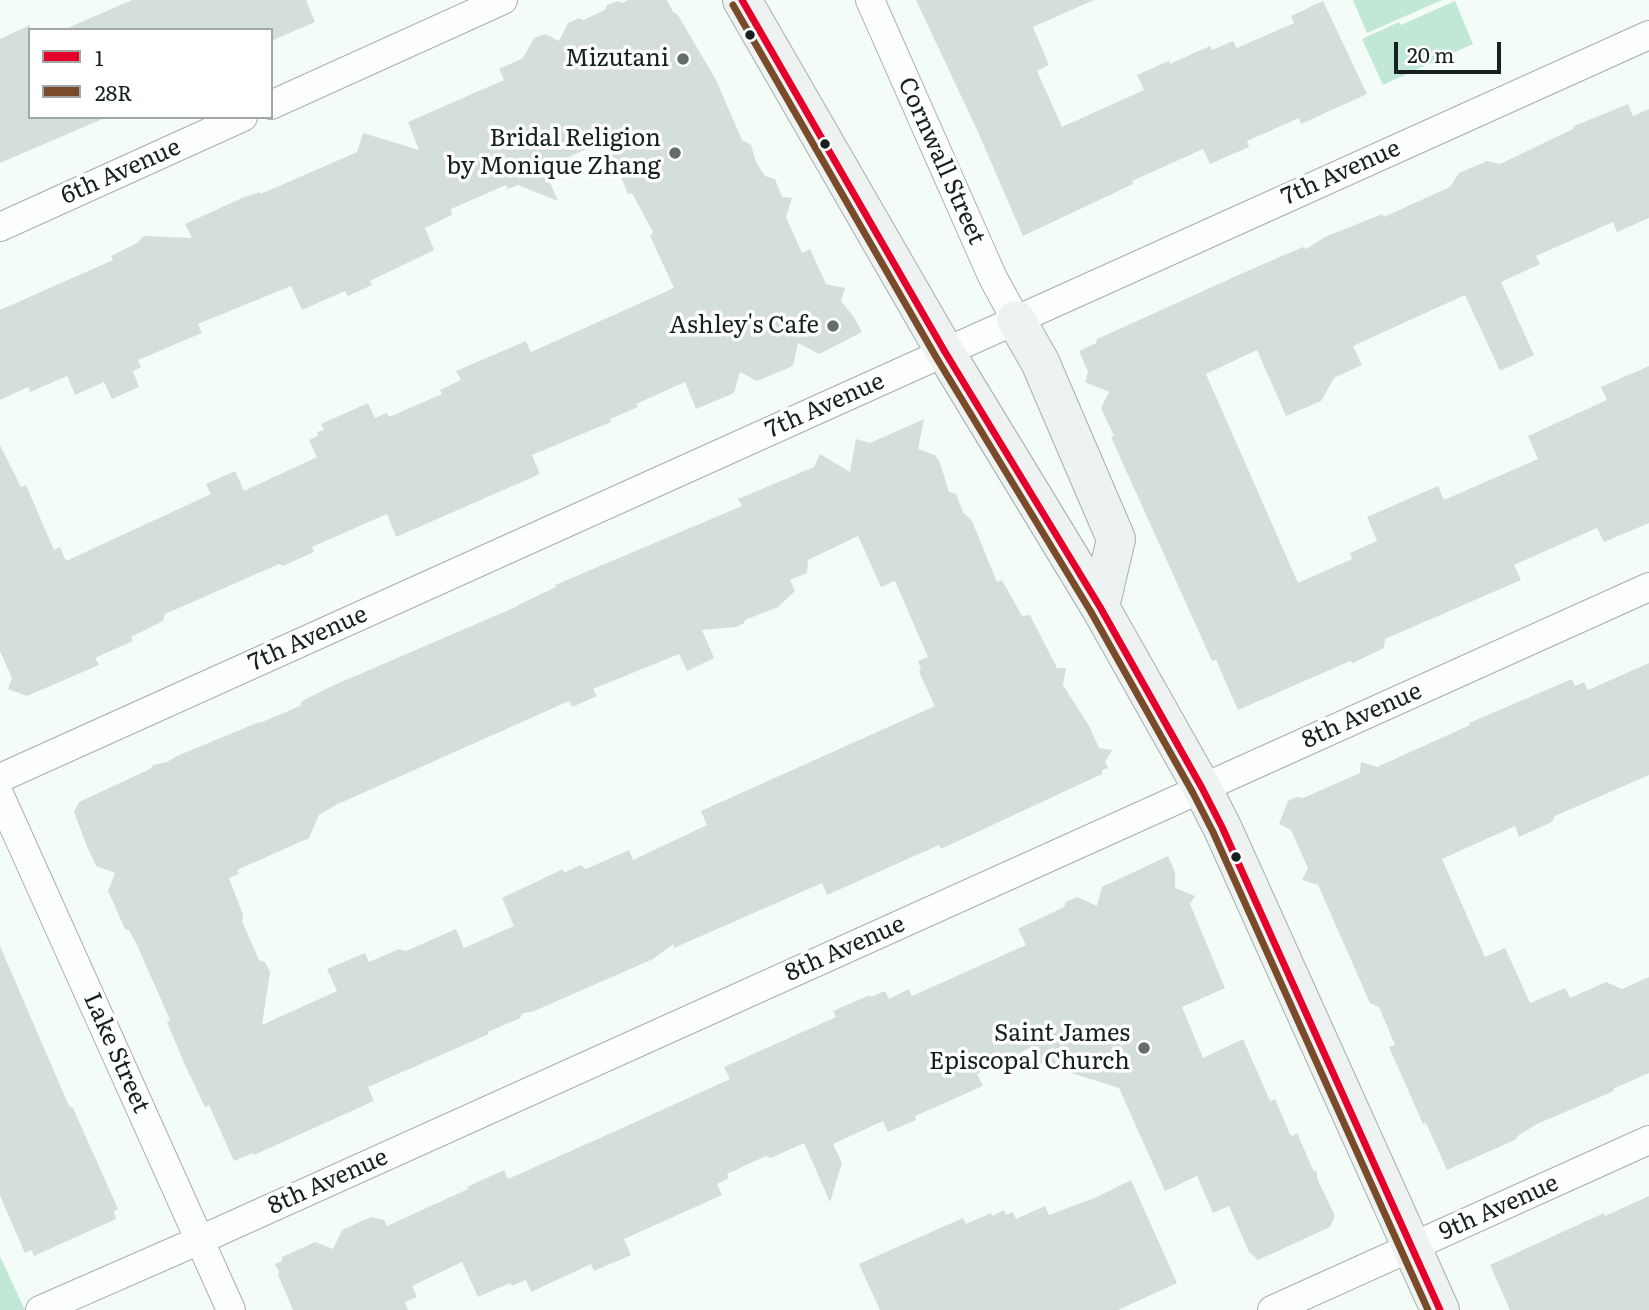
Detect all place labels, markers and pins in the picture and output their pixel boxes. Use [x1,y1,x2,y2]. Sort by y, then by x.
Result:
unlabelled marker [743,28,757,42]
place label: Mizutani [565,45,669,73]
marker: Mizutani [675,51,691,67]
place label: Bridal Religion by Monique Zhang [447,125,661,181]
unlabelled marker [818,137,832,151]
marker: Bridal Religion by Monique Zhang [667,145,683,161]
place label: Ashley's Cafe [669,312,819,340]
marker: Ashley's Cafe [825,318,841,334]
unlabelled marker [1229,850,1243,864]
place label: Saint James Episcopal Church [929,1020,1130,1076]
marker: Saint James Episcopal Church [1136,1040,1152,1056]

